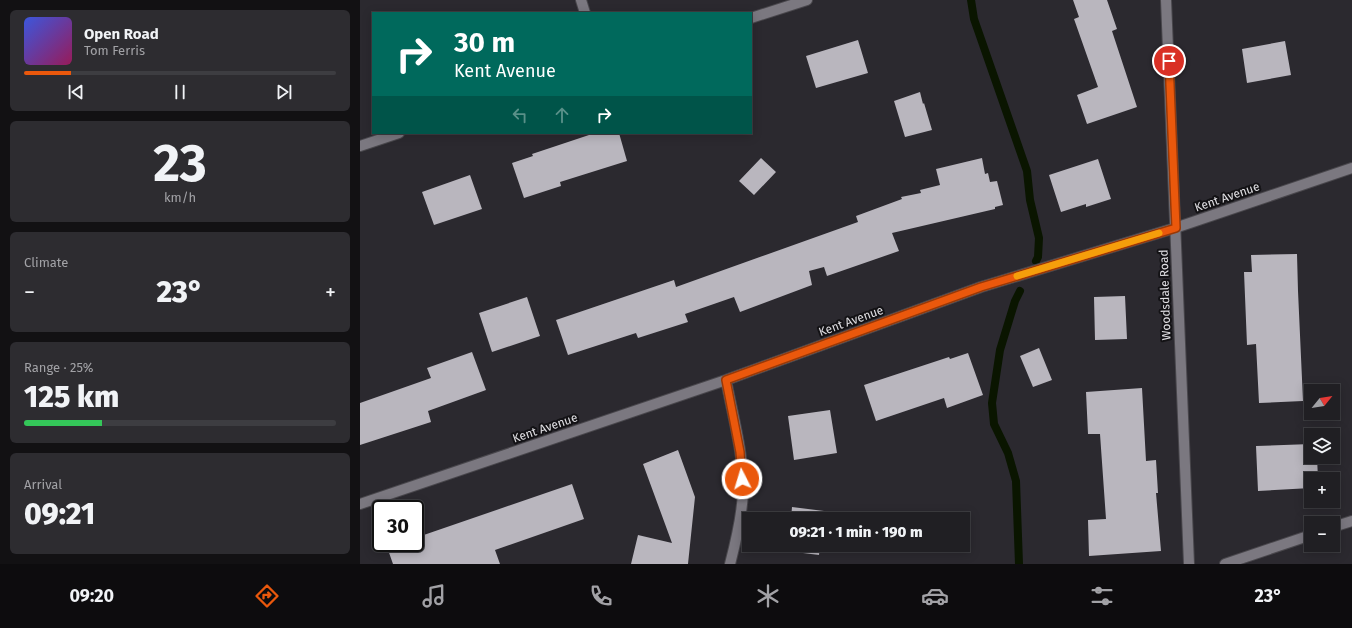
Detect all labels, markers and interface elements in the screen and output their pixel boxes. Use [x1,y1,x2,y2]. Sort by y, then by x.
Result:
text: Open Road [84,25,159,43]
text: 30 m [454,26,515,59]
icon: right [388,28,440,80]
text: Tom Ferris [84,43,145,58]
pin [1152,44,1186,78]
icon: arrive [1158,50,1180,72]
text: Kent Avenue [454,60,556,82]
icon: previous [65,81,87,103]
icon: pause [169,81,191,103]
icon: next [273,81,295,103]
icon: left [509,104,531,126]
icon: ahead [551,104,573,126]
icon: right [593,104,615,126]
text: 23 [153,132,207,195]
street label: Kent Avenue [1193,179,1261,215]
text: km/h [164,190,196,205]
street label: Woodsdale Road [1156,249,1174,341]
text: Climate [24,255,68,270]
text: 23° [157,274,203,310]
text: − [24,279,35,306]
text: + [325,279,336,306]
street label: Kent Avenue [817,303,885,339]
text: Range · 25% [24,360,94,375]
text: 125 km [24,379,119,415]
north arrow [1304,384,1340,420]
map controls [1304,384,1340,552]
street label: Kent Avenue [511,410,579,446]
button: layers [1304,428,1340,464]
position arrow [721,458,763,500]
button: + [1304,472,1340,508]
text: Arrival [24,477,62,492]
text: 09:21 [24,496,95,532]
speed limit sign: 30 [372,500,424,552]
button: − [1304,516,1340,552]
text: 09:21 · 1 min · 190 m [789,523,923,541]
icon: directions [253,582,281,610]
icon: music [420,582,448,610]
icon: phone [587,582,615,610]
icon: climate [754,582,782,610]
icon: car [921,582,949,610]
icon: filters [1088,582,1116,610]
text: 09:20 [69,585,114,607]
text: 23° [1255,585,1282,607]

